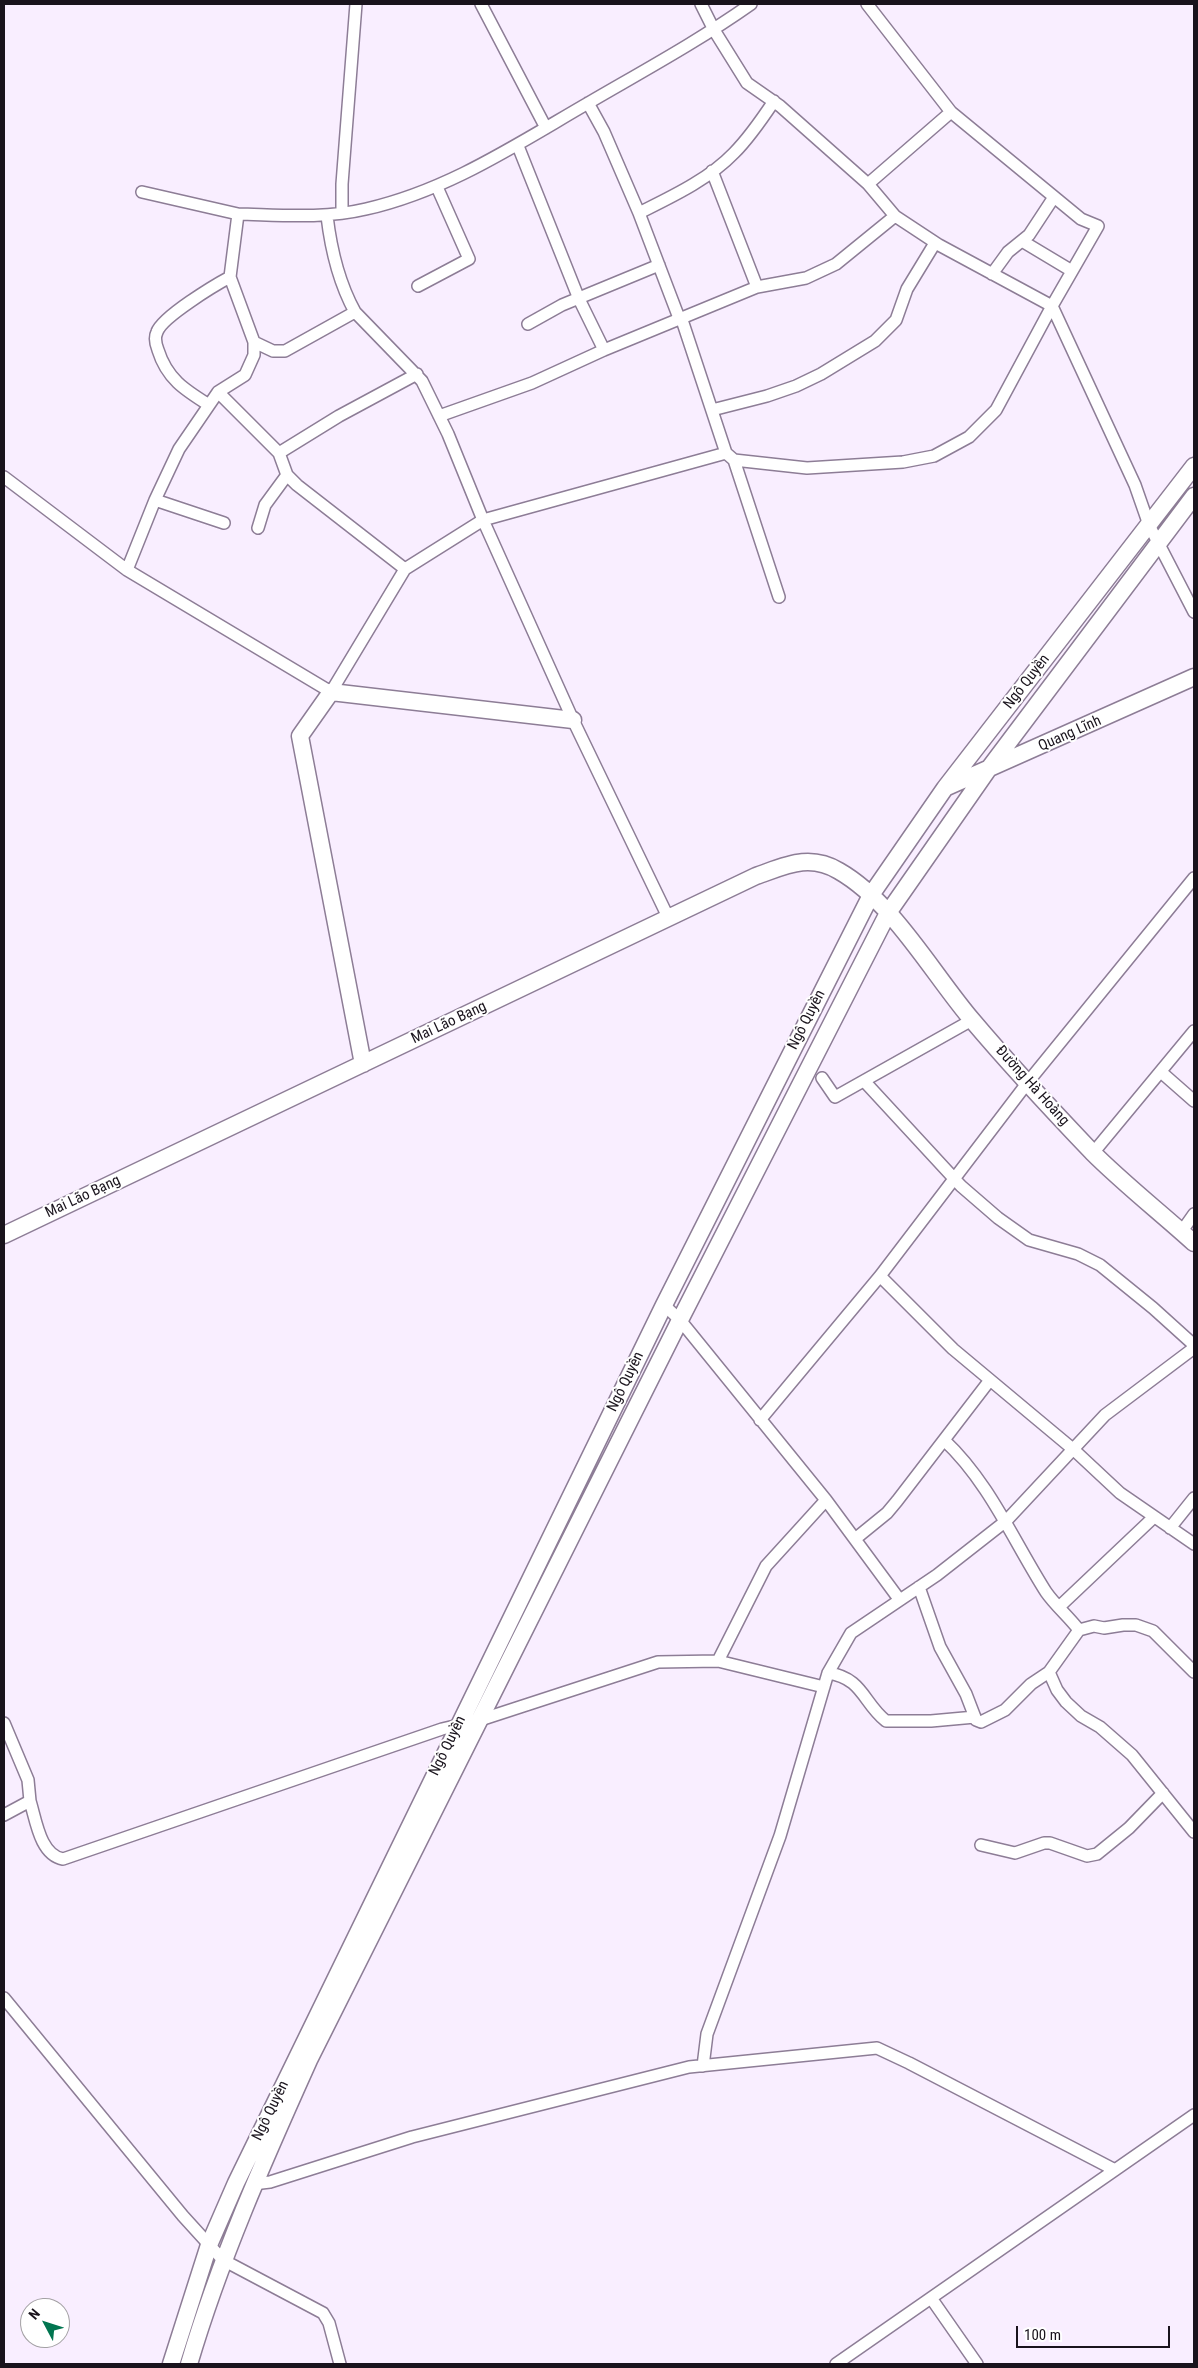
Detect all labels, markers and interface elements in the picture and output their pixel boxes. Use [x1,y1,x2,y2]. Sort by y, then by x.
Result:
street label: Ngô Quyền [1000,651,1054,713]
street label: Quang Lĩnh [1036,712,1104,756]
street label: Ngô Quyền [784,987,830,1053]
street label: Mai Lão Bạng [409,998,489,1048]
street label: Đường Hà Hoàng [991,1042,1073,1130]
street label: Mai Lão Bạng [43,1172,123,1222]
street label: Ngô Quyền [604,1349,648,1415]
street label: Ngô Quyền [426,1713,470,1779]
street label: Ngô Quyền [249,2078,293,2144]
north arrow [20,2298,70,2348]
text: N [25,2306,43,2322]
scale bar [1018,2316,1172,2348]
text: 100 m [1024,2326,1061,2344]

